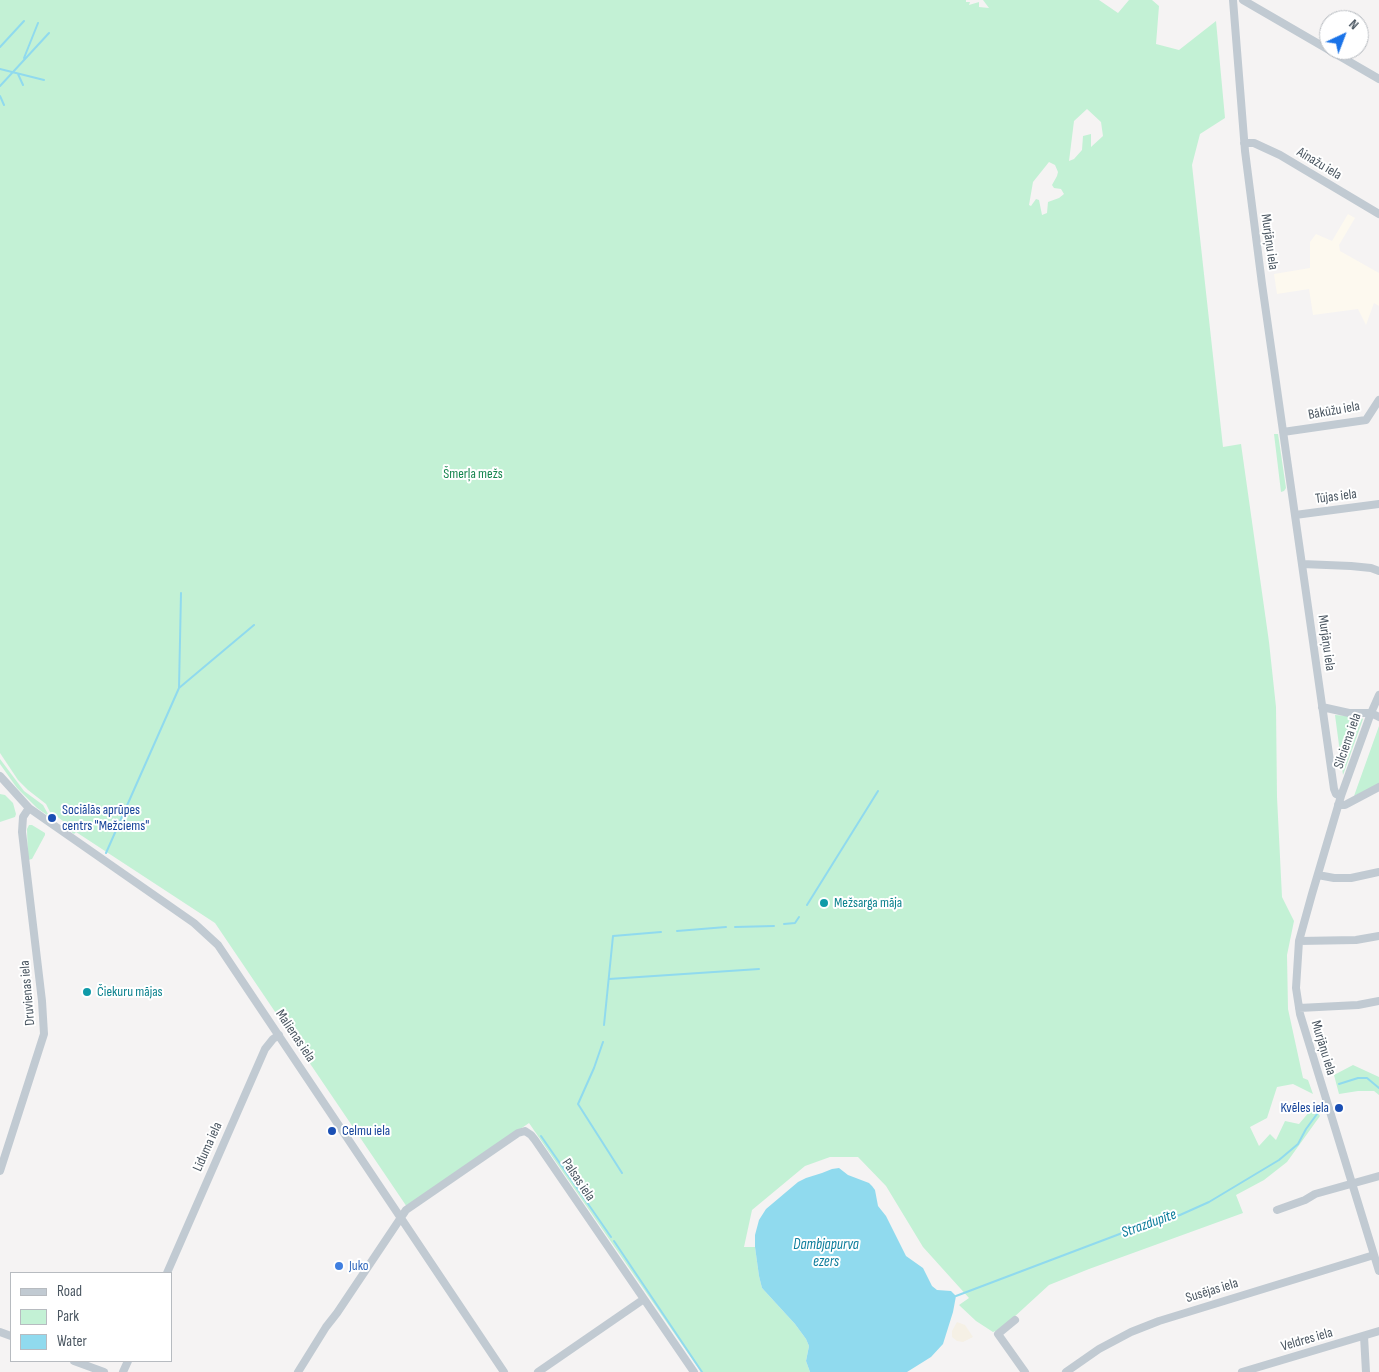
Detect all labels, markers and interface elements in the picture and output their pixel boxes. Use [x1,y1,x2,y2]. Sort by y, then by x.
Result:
north arrow [1319,10,1369,60]
text: N [1345,16,1362,33]
street label: Ainažu iela [1294,144,1344,184]
street label: Murjāņu iela [1257,213,1281,271]
street label: Bākūžu iela [1307,398,1361,424]
park label: Šmerļa mežs [443,466,503,482]
street label: Tūjas iela [1314,486,1358,508]
street label: Murjāņu iela [1314,614,1338,672]
street label: Silciema iela [1331,711,1365,771]
place label: Sociālās aprūpes centrs "Mežciems" [62,802,149,834]
marker: Sociālās aprūpes centrs "Mežciems" [46,812,58,824]
place label: Mežsarga māja [834,895,902,911]
marker: Mežsarga māja [818,897,830,909]
street label: Druvienas iela [17,960,39,1026]
place label: Čiekuru mājas [97,984,163,1000]
marker: Čiekuru mājas [81,986,93,998]
street label: Malienas iela [271,1007,319,1065]
street label: Murjāņu iela [1307,1019,1339,1077]
place label: Kvēles iela [1280,1100,1329,1116]
marker: Kvēles iela [1333,1102,1345,1114]
street label: Līduma iela [190,1120,226,1174]
place label: Celmu iela [342,1123,390,1139]
marker: Celmu iela [326,1125,338,1137]
street label: Palsas iela [558,1156,598,1204]
water label: Strazdupīte [1119,1206,1179,1242]
water label: Dambjapurva ezers [793,1236,859,1271]
place label: Juko [349,1258,369,1274]
marker: Juko [333,1260,345,1272]
legend [10,1272,172,1362]
street label: Susējas iela [1184,1275,1240,1307]
text: Road [57,1282,82,1301]
text: Park [57,1307,79,1326]
street label: Veldres iela [1279,1325,1335,1355]
text: Water [57,1332,87,1351]

